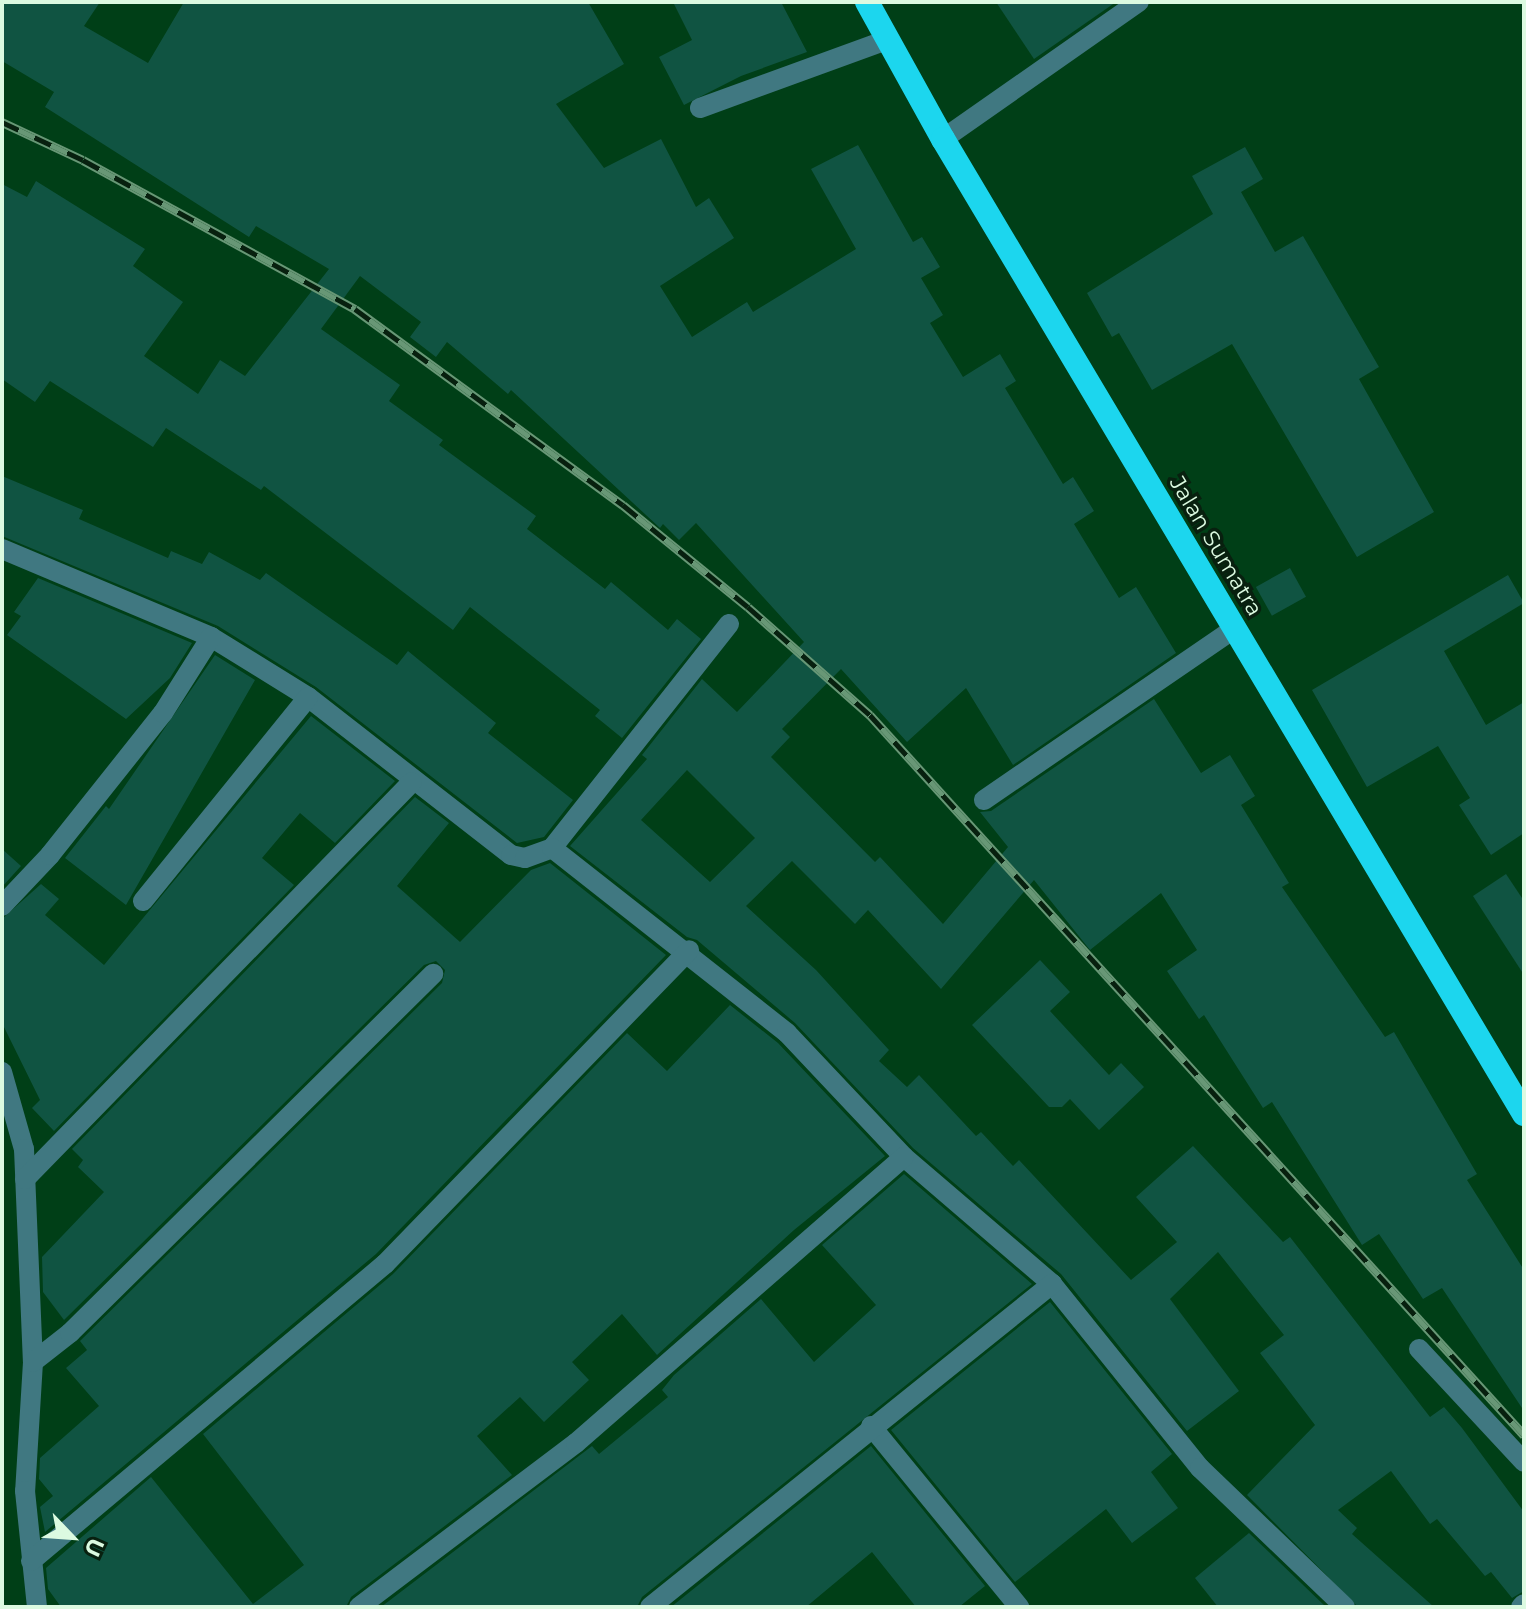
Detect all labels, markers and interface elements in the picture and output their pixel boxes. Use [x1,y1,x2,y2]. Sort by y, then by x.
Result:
street label: Jalan Sumatra [1164,471,1268,621]
north arrow [32,1497,112,1577]
text: U [78,1534,110,1561]

